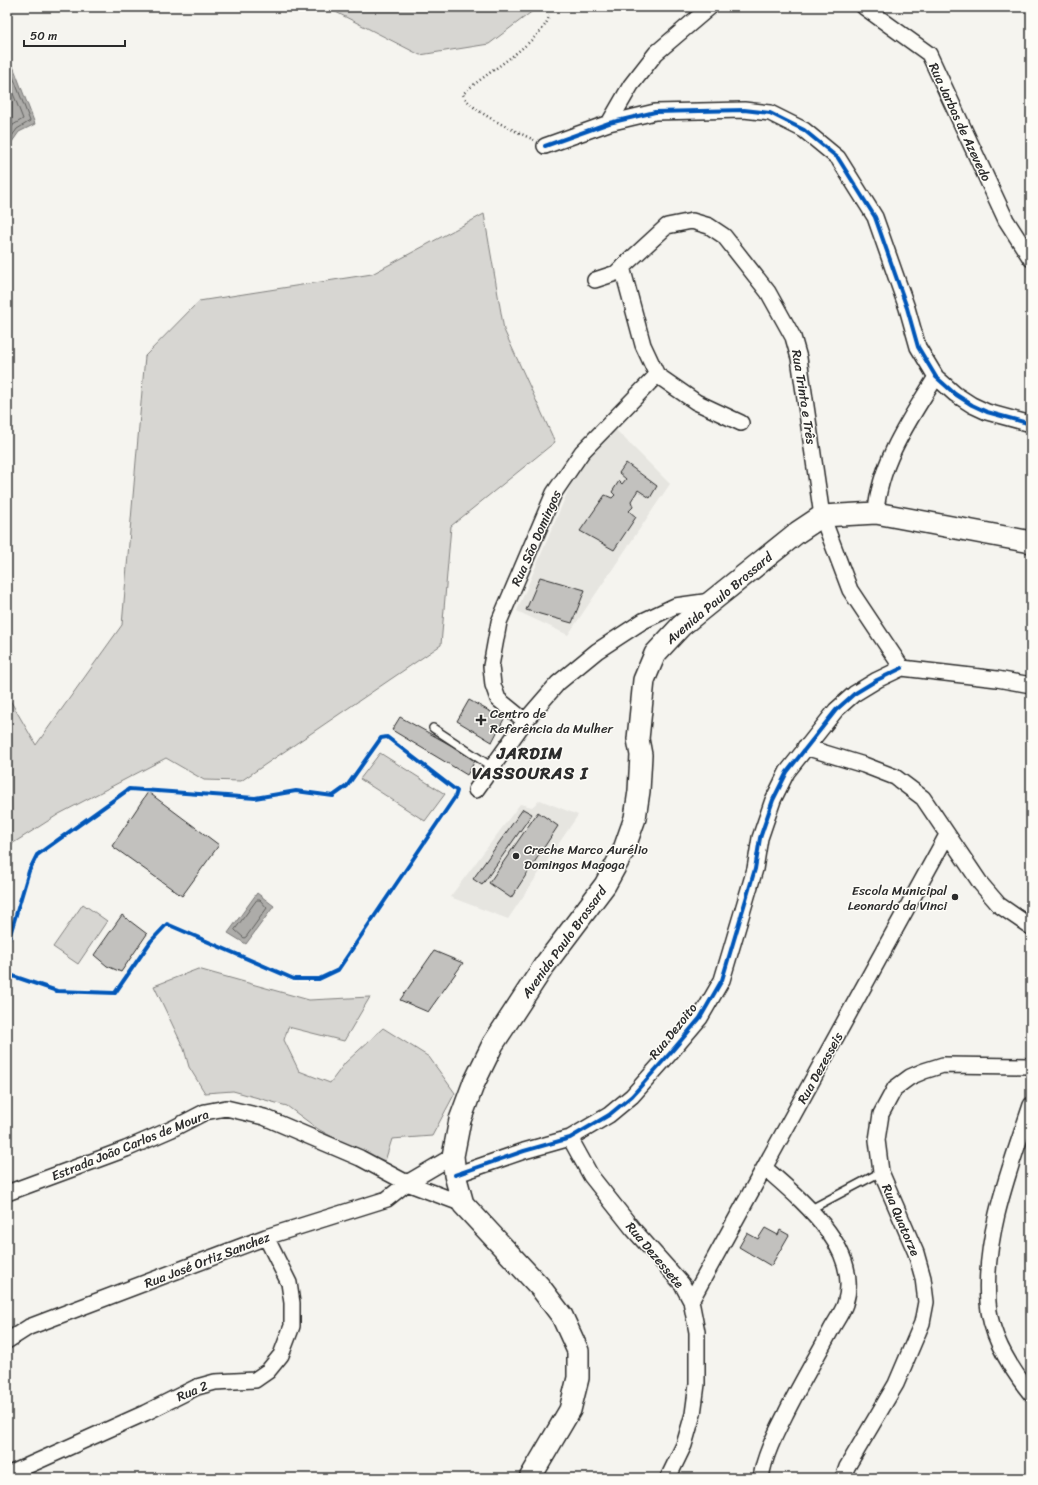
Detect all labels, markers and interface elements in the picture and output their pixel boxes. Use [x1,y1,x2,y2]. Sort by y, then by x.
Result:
scale bar [24,22,125,48]
text: 50 m [30,25,57,47]
street label: Rua Jarbas de Azevedo [922,59,998,186]
street label: Rua Trinta e Três [785,348,823,446]
street label: Rua São Domingos [505,485,568,590]
street label: Avenida Paulo Brossard [660,545,779,650]
place label: Centro de Referência da Mulher [490,702,614,740]
marker: Centro de Referência da Mulher [475,714,487,726]
district label: JARDIM VASSOURAS I [472,738,589,788]
place label: Creche Marco Aurélio Domingos Magoga [524,838,648,876]
marker: Creche Marco Aurélio Domingos Magoga [511,851,521,861]
place label: Escola Municipal Leonardo da Vinci [848,879,947,917]
street label: Avenida Paulo Brossard [515,880,613,1004]
marker: Escola Municipal Leonardo da Vinci [950,892,960,902]
street label: Rua Dezoito [643,997,703,1064]
street label: Rua Dezesseis [791,1027,850,1108]
street label: Estrada João Carlos de Moura [48,1103,213,1187]
street label: Rua Quatorze [875,1180,927,1260]
street label: Rua Dezessete [620,1216,690,1294]
street label: Rua José Ortiz Sanchez [141,1225,274,1295]
street label: Rua 2 [173,1374,212,1408]

